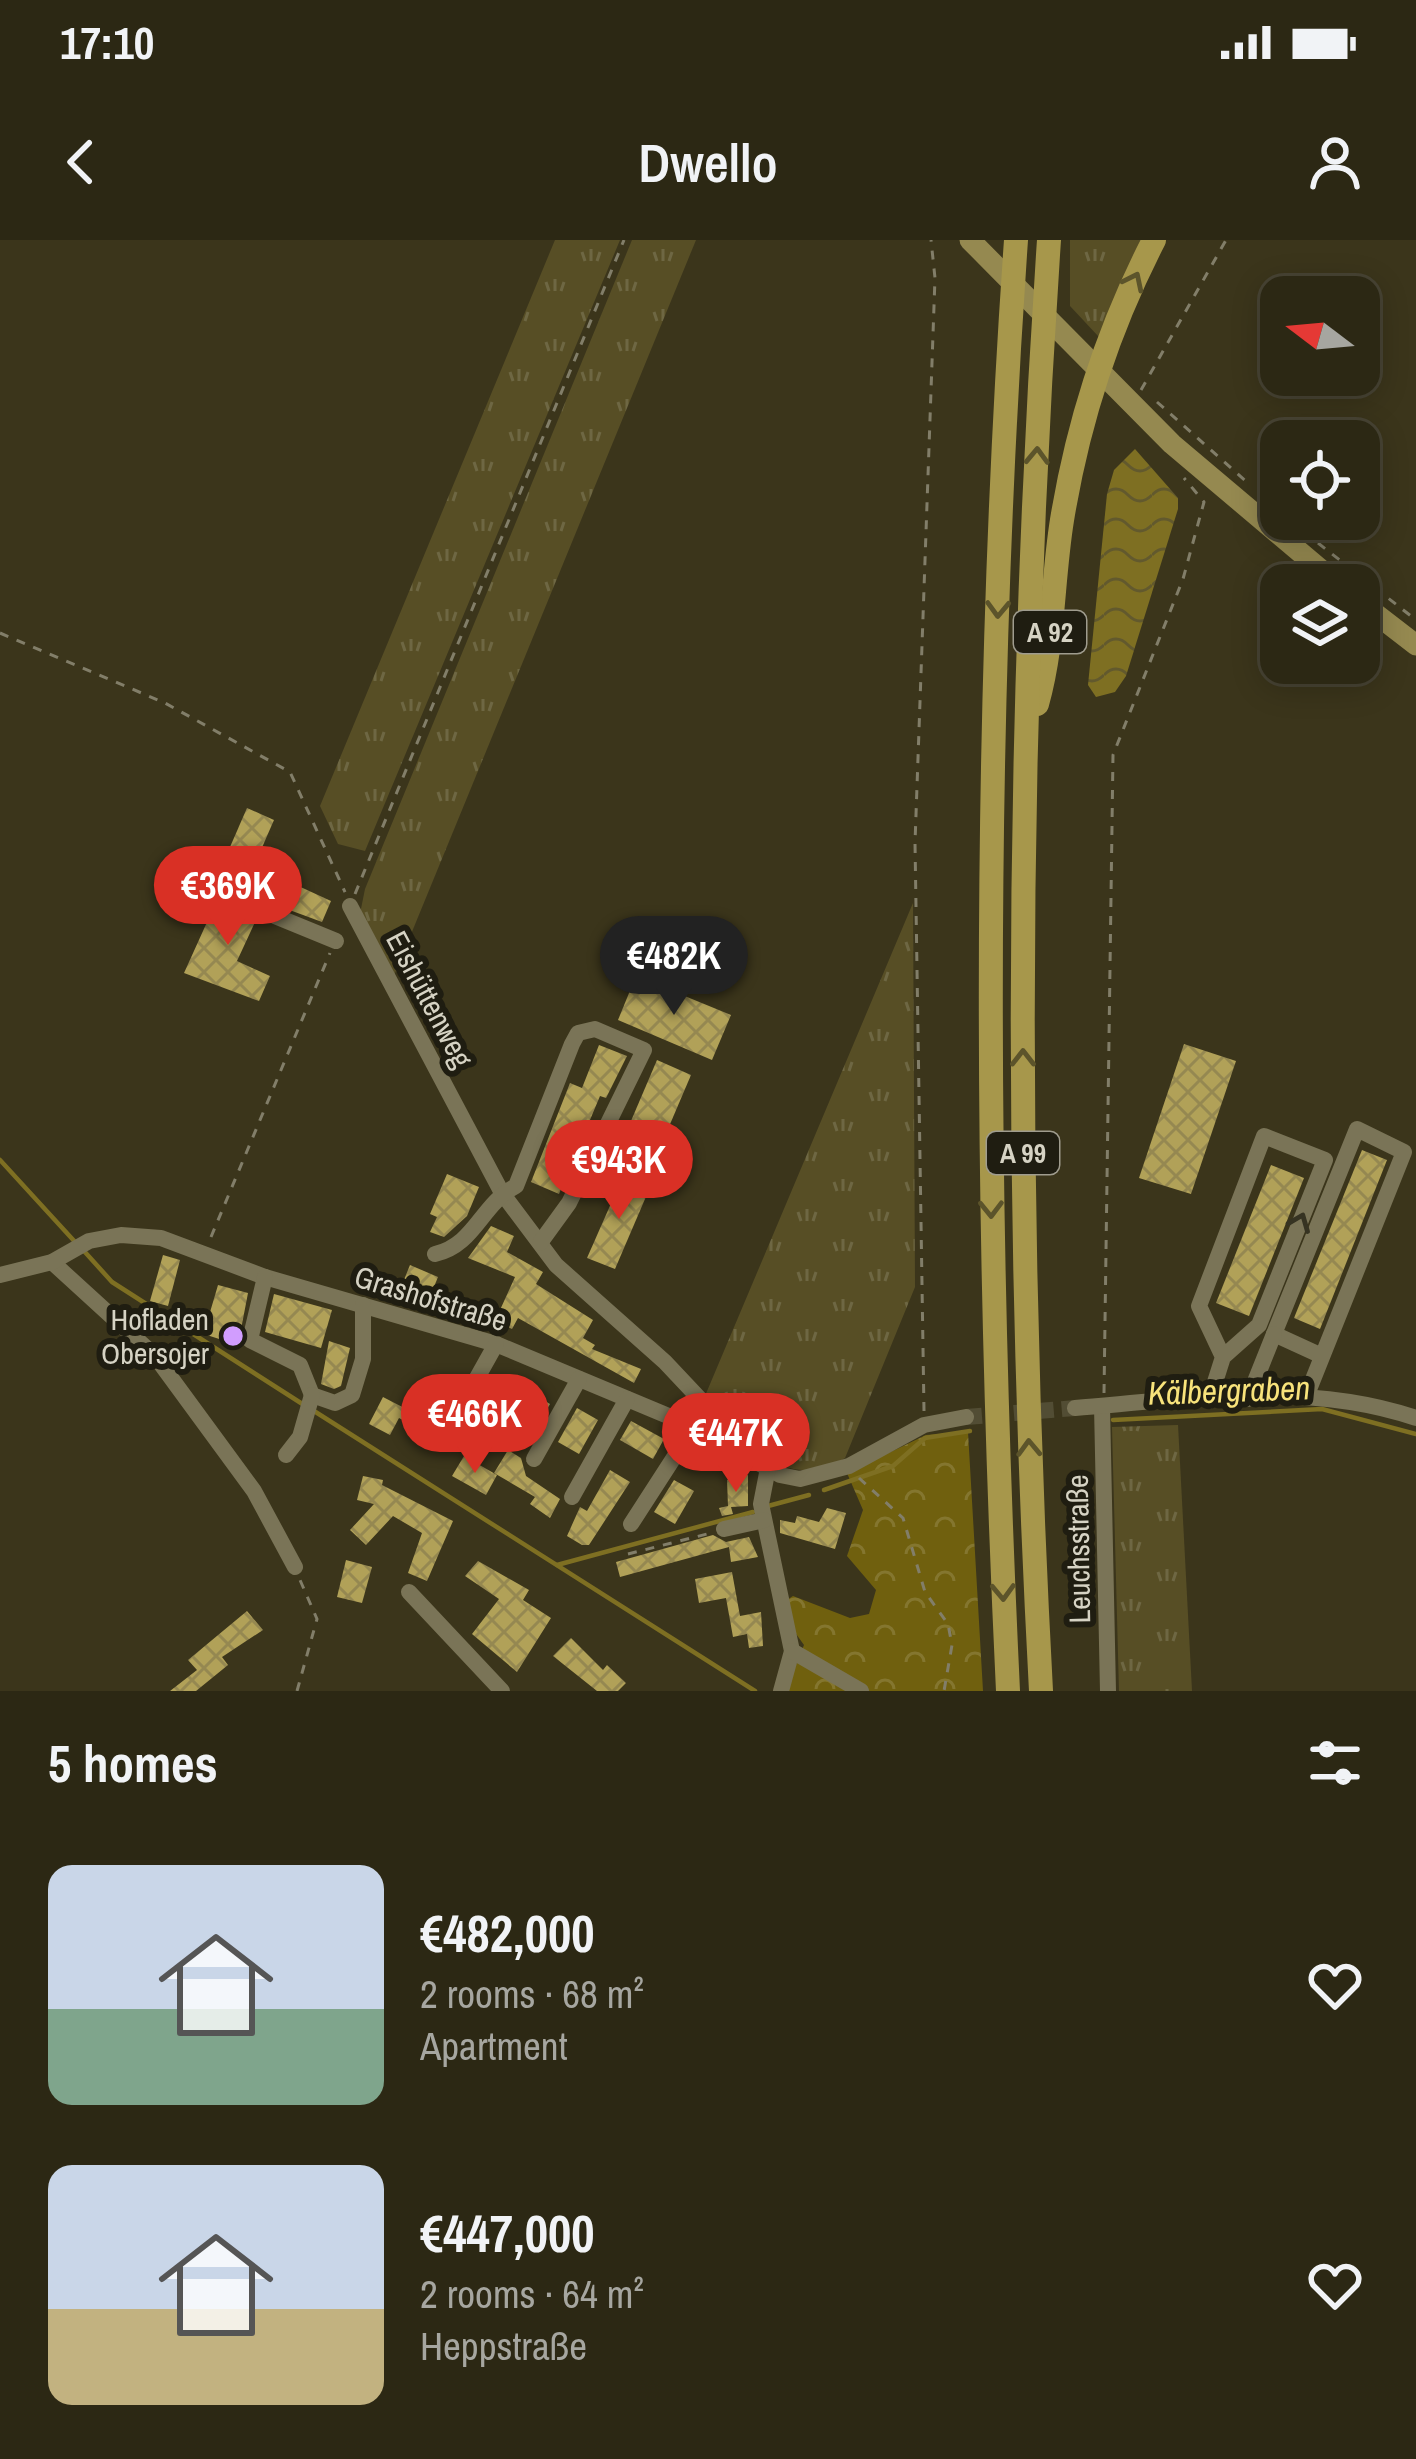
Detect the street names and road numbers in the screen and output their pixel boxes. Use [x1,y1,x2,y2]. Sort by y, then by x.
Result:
road number: A 92 [1014,611,1086,653]
street label: Eishüttenweg [377,924,483,1074]
road number: A 99 [987,1132,1059,1174]
street label: Grashofstraße [350,1256,512,1340]
street label: Leuchsstraße [1057,1474,1099,1624]

